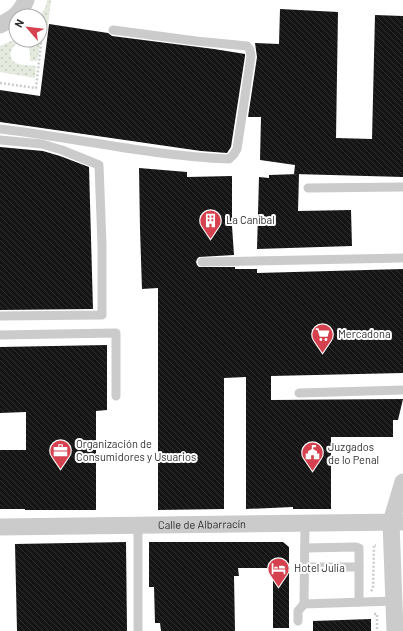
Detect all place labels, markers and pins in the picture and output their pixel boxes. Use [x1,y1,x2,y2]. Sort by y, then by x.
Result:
building icon: La Caníbal [198,207,224,240]
place label: La Caníbal [226,213,275,226]
supermarket icon: Mercadona [310,321,336,354]
place label: Mercadona [338,327,391,340]
office icon: Organización de Consumidores y Usuarios [48,437,74,470]
place label: Organización de Consumidores y Usuarios [76,437,196,463]
public building icon: Juzgados de lo Penal [299,440,325,473]
place label: Juzgados de lo Penal [328,440,379,466]
hotel icon: Hotel Julia [266,555,292,588]
place label: Hotel Julia [294,561,345,574]

